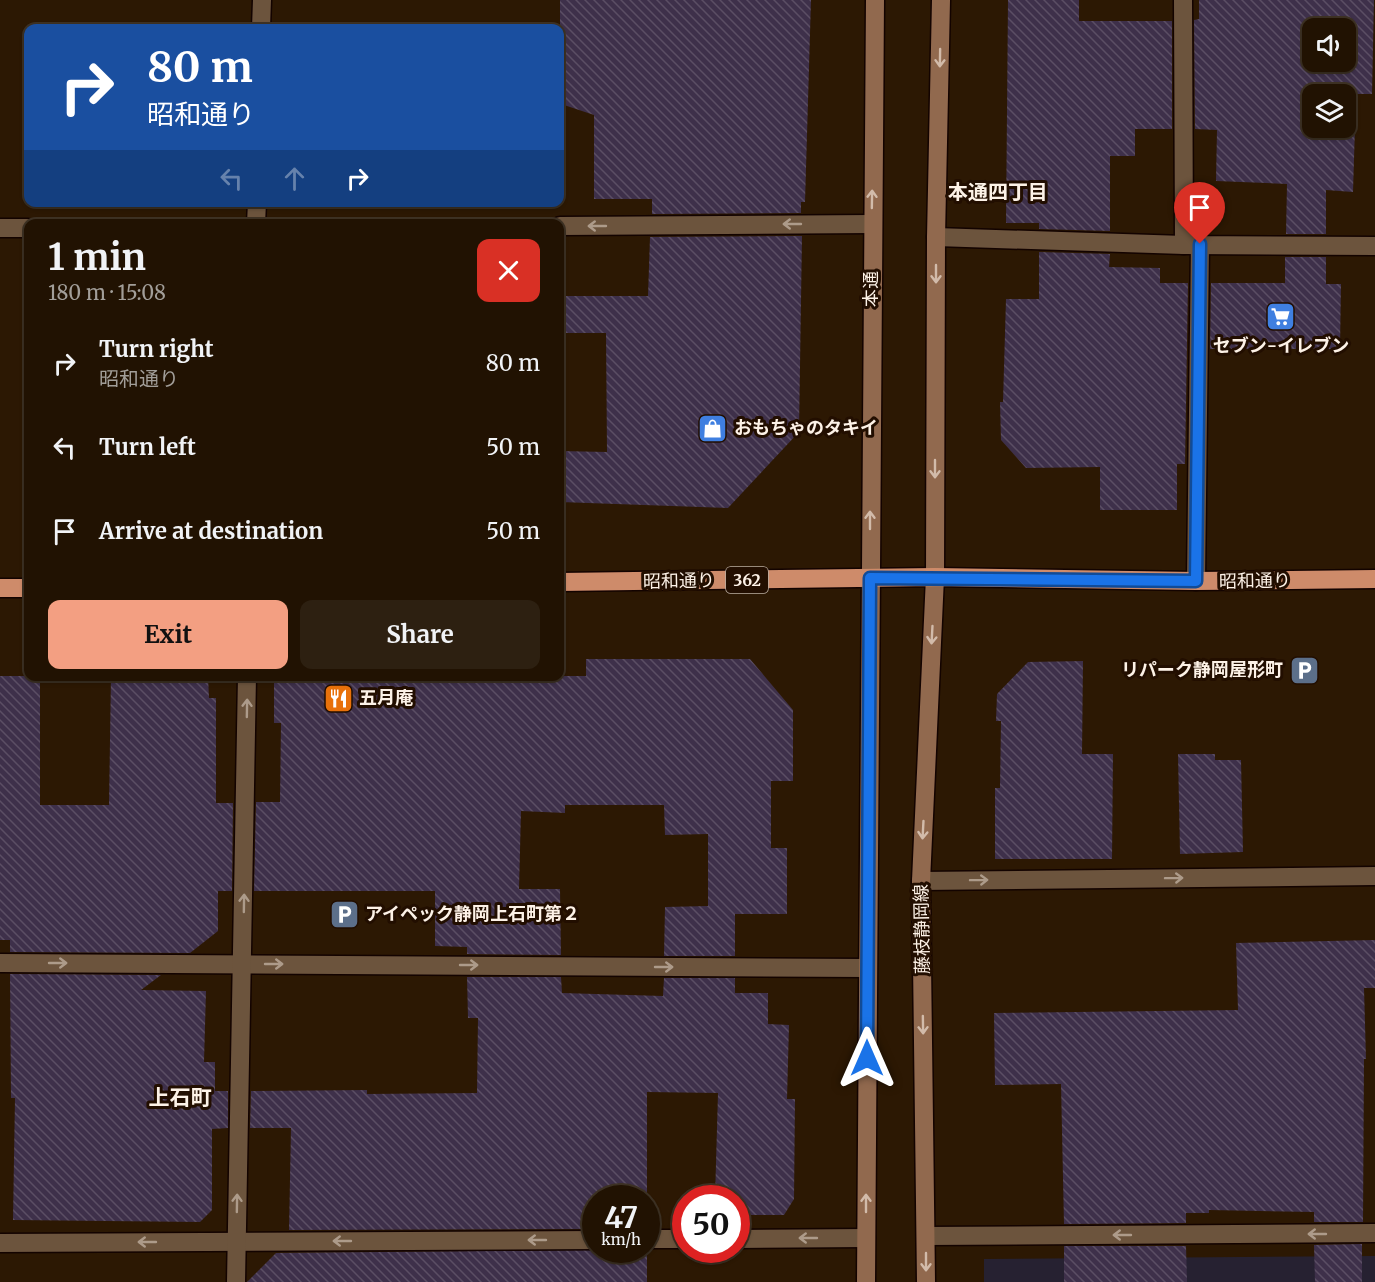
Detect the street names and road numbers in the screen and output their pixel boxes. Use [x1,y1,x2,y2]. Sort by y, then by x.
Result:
street label: 本通 [859,271,882,307]
road number: 362 [726,567,768,593]
street label: 昭和通り [643,568,715,593]
street label: 昭和通り [1219,568,1291,593]
street label: 藤枝静岡線 [909,884,934,974]

